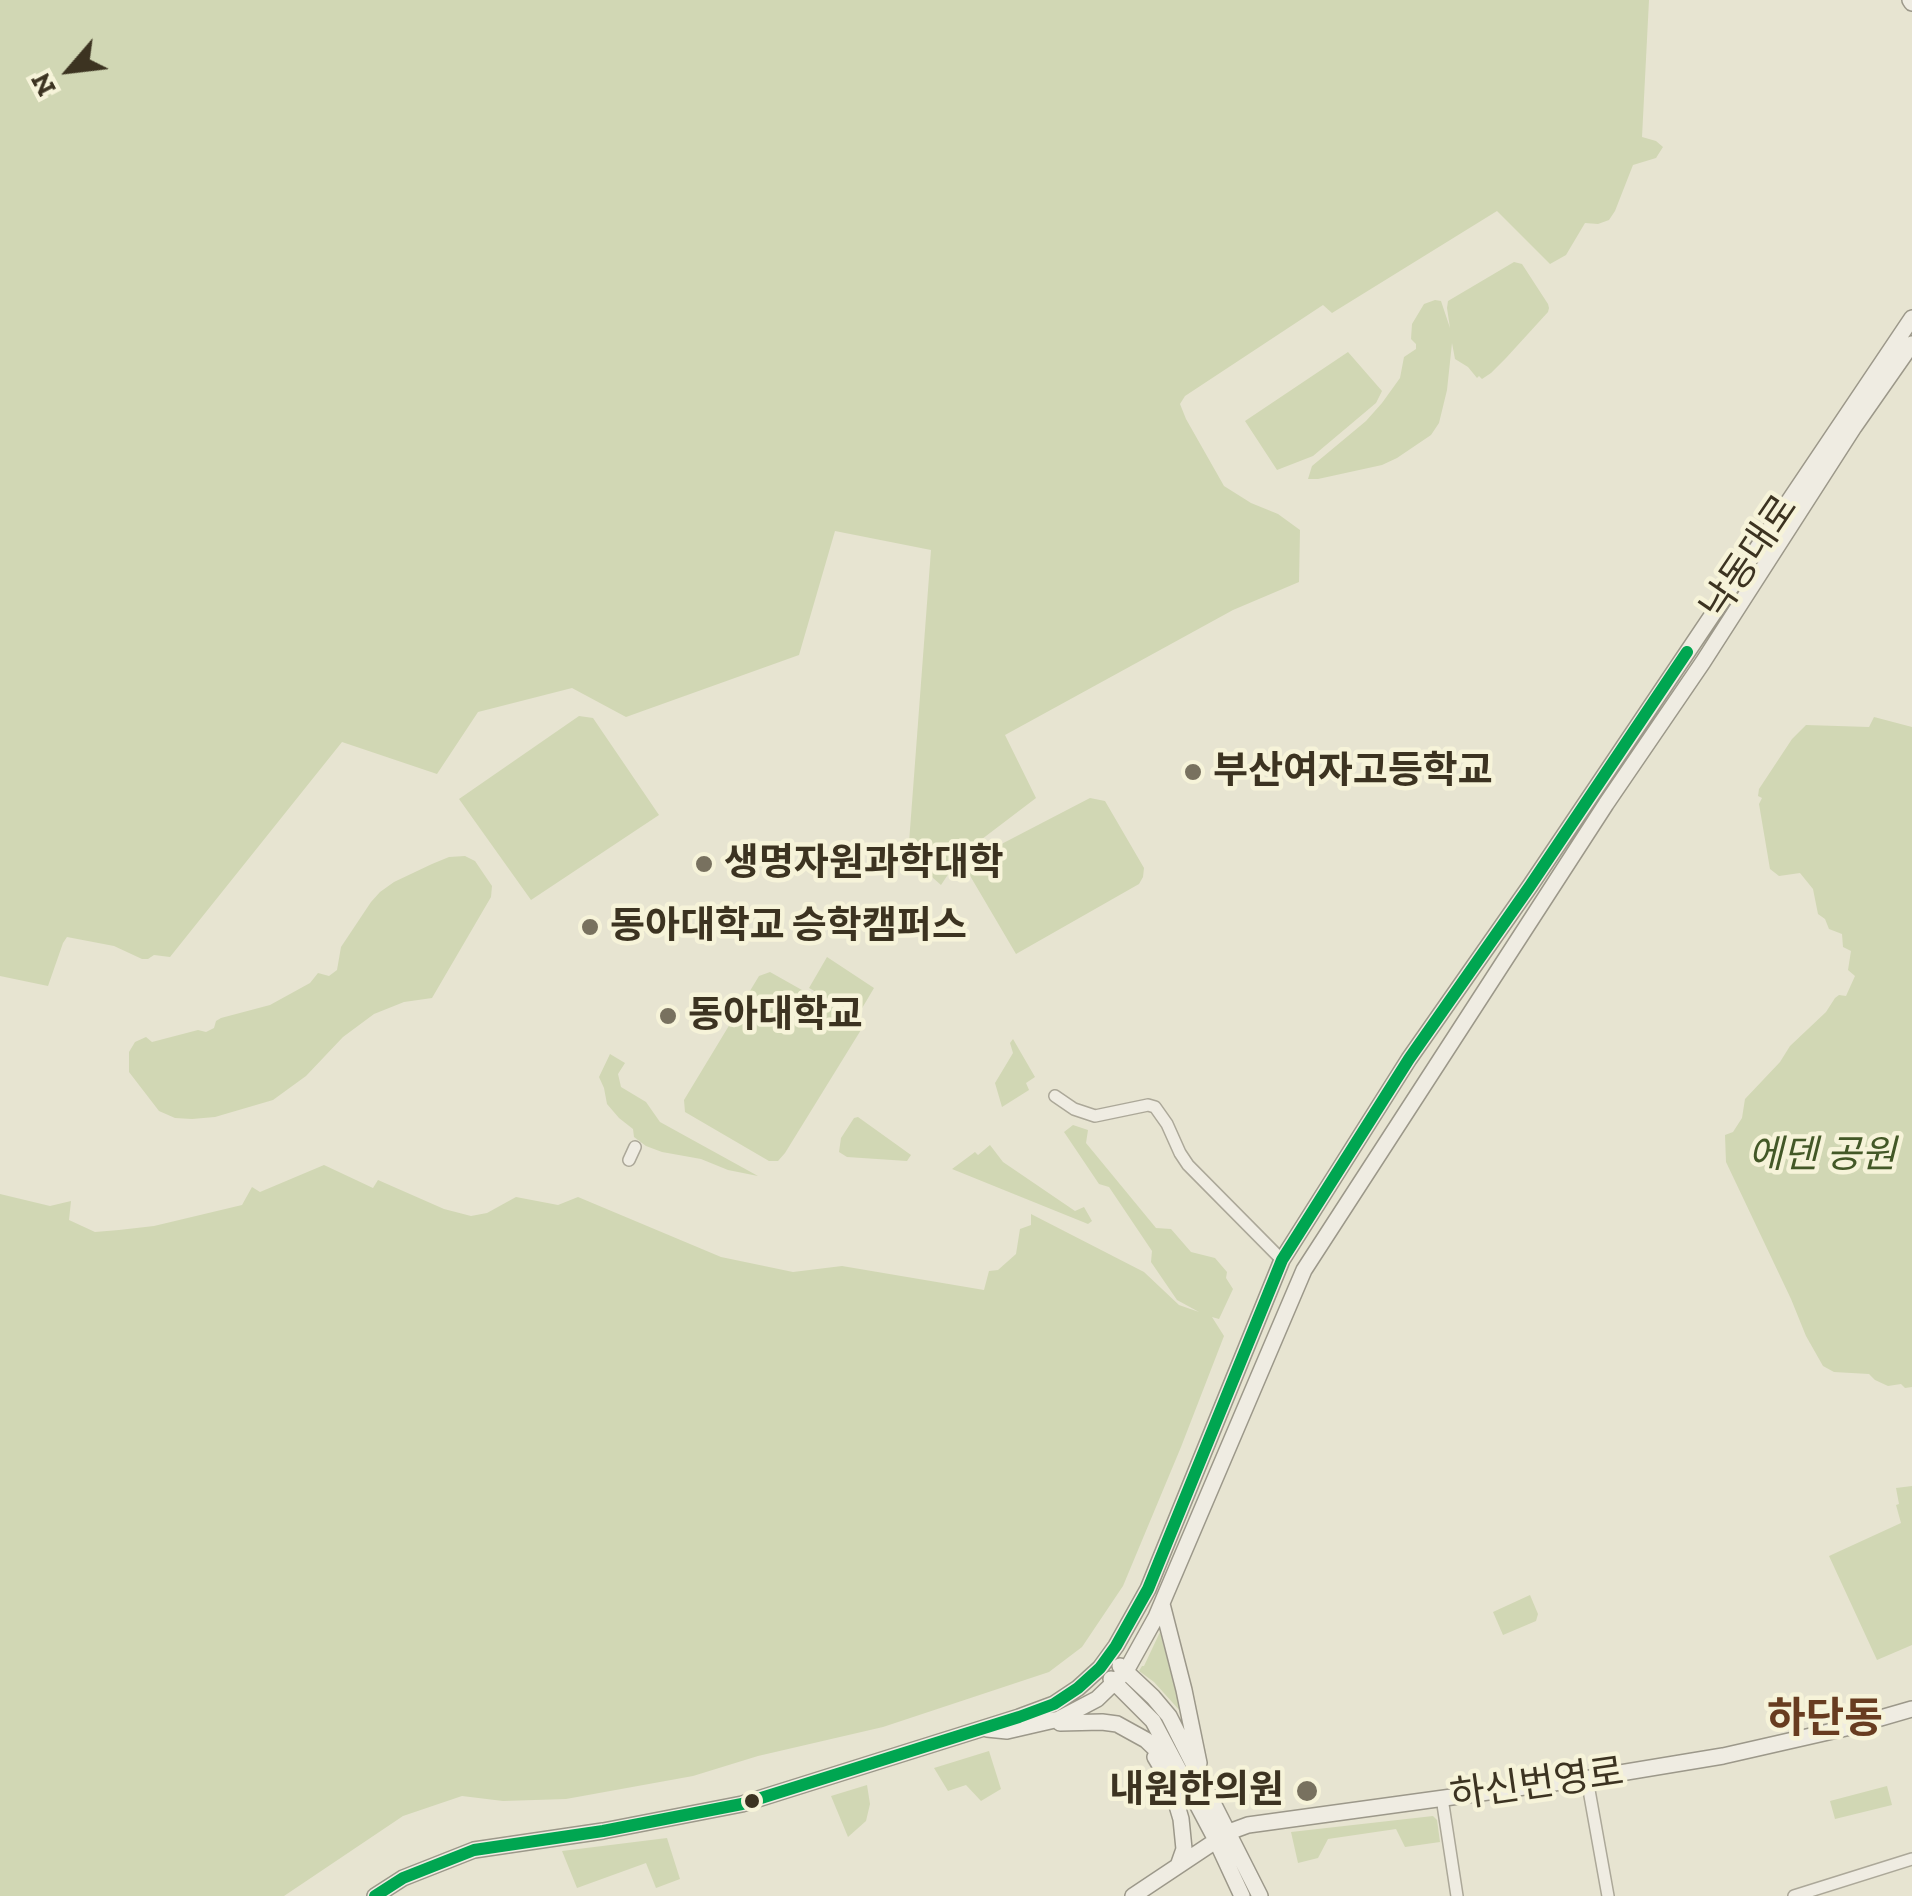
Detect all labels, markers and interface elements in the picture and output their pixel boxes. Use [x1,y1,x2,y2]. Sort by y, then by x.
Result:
north arrow [20,20,120,120]
text: N [24,67,63,101]
street label: 낙동대로 [1692,487,1808,629]
place label: 부산여자고등학교 [1213,749,1493,795]
marker: 부산여자고등학교 [1182,761,1204,783]
place label: 생명자원과학대학 [724,841,1004,887]
marker: 생명자원과학대학 [693,853,715,875]
place label: 동아대학교 승학캠퍼스 [610,904,967,950]
marker: 동아대학교 승학캠퍼스 [579,916,601,938]
place label: 동아대학교 [688,993,863,1039]
marker: 동아대학교 [657,1005,679,1027]
park label: 에덴 공원 [1748,1133,1896,1179]
district label: 하단동 [1767,1695,1883,1745]
street label: 하신번영로 [1447,1750,1627,1820]
place label: 내원한의원 [1109,1768,1284,1814]
marker: 내원한의원 [1294,1778,1320,1804]
unlabelled marker [742,1791,762,1811]

